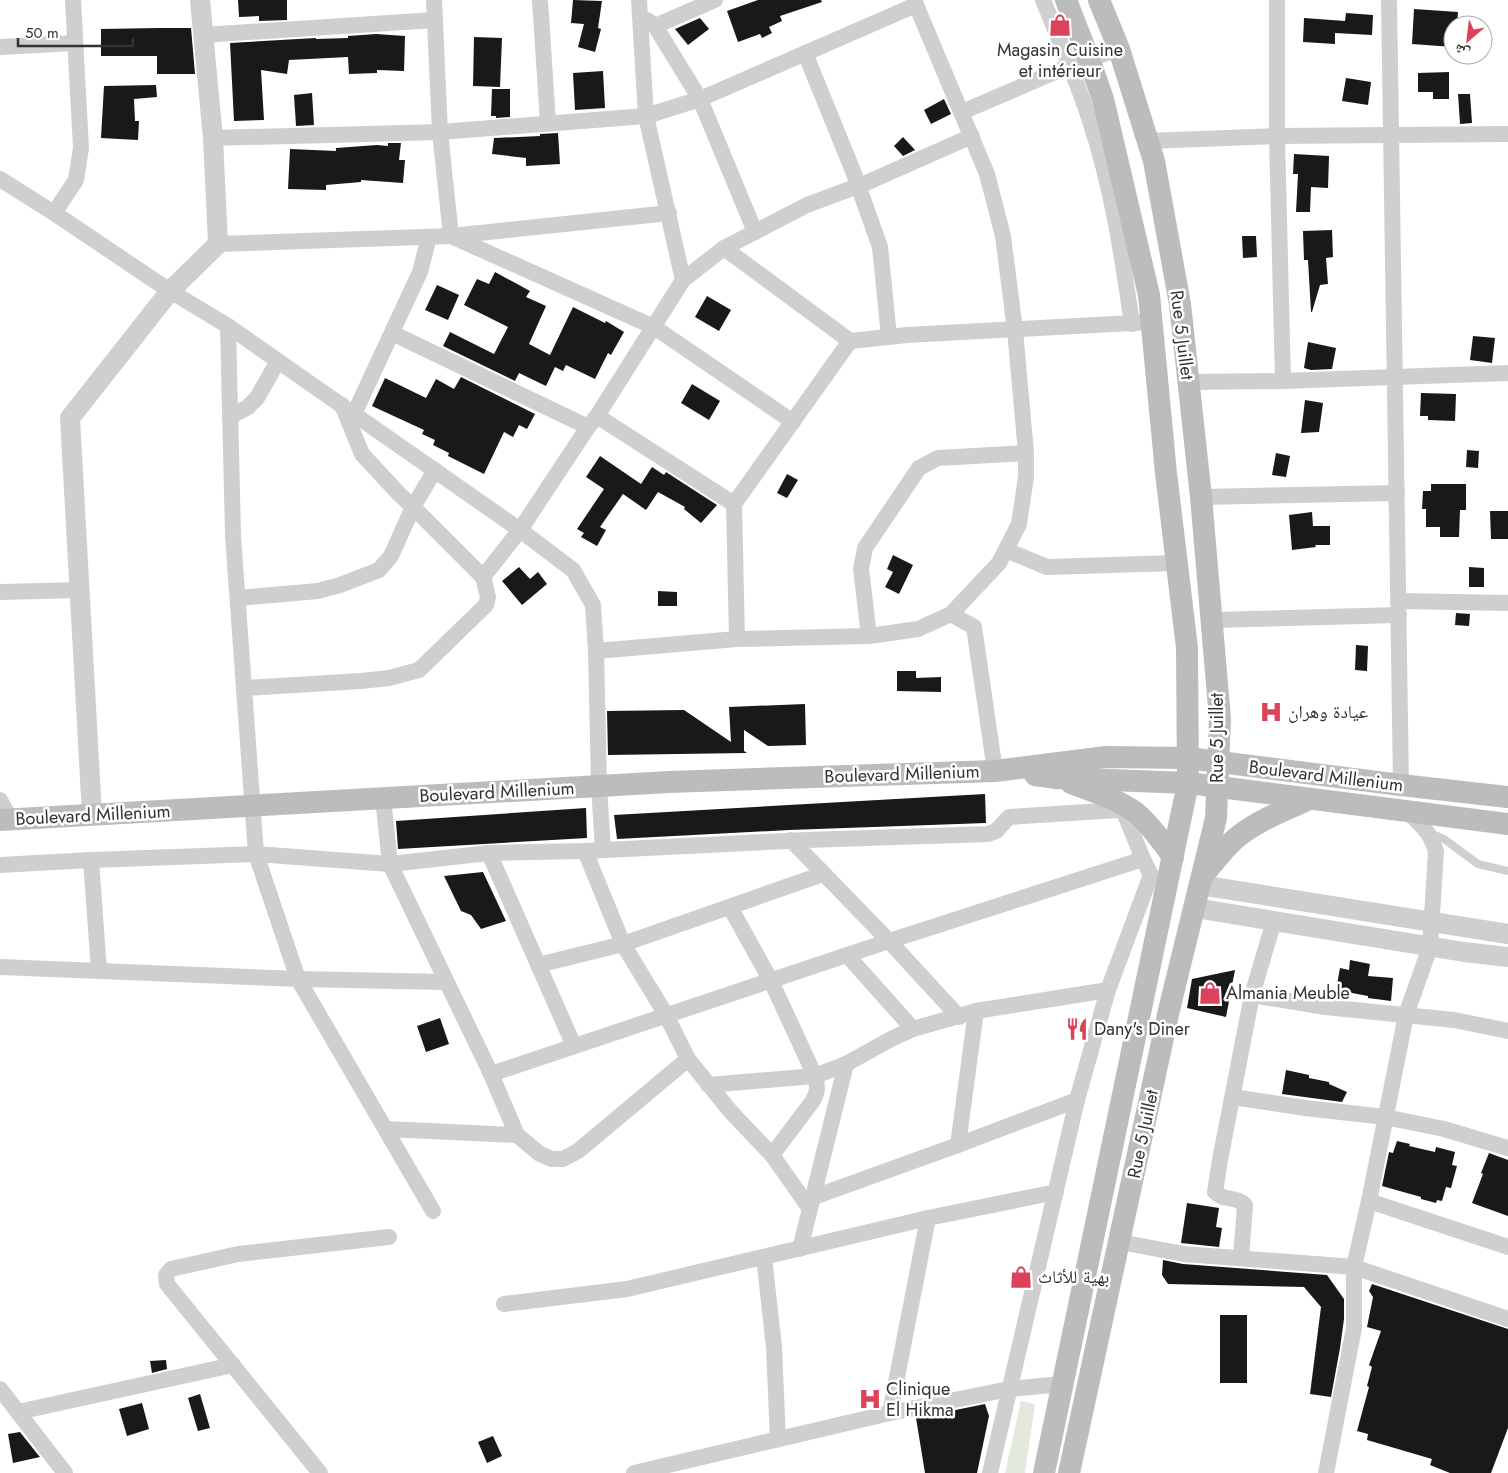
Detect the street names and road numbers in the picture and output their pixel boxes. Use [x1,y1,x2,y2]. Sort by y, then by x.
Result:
street label: Rue 5 Juillet [1164,289,1200,382]
street label: Rue 5 Juillet [1204,692,1230,783]
street label: Boulevard Millenium [1247,754,1405,798]
street label: Boulevard Millenium [824,758,980,790]
street label: Boulevard Millenium [419,775,575,809]
street label: Boulevard Millenium [15,798,171,832]
street label: Rue 5 Juillet [1121,1087,1165,1181]

